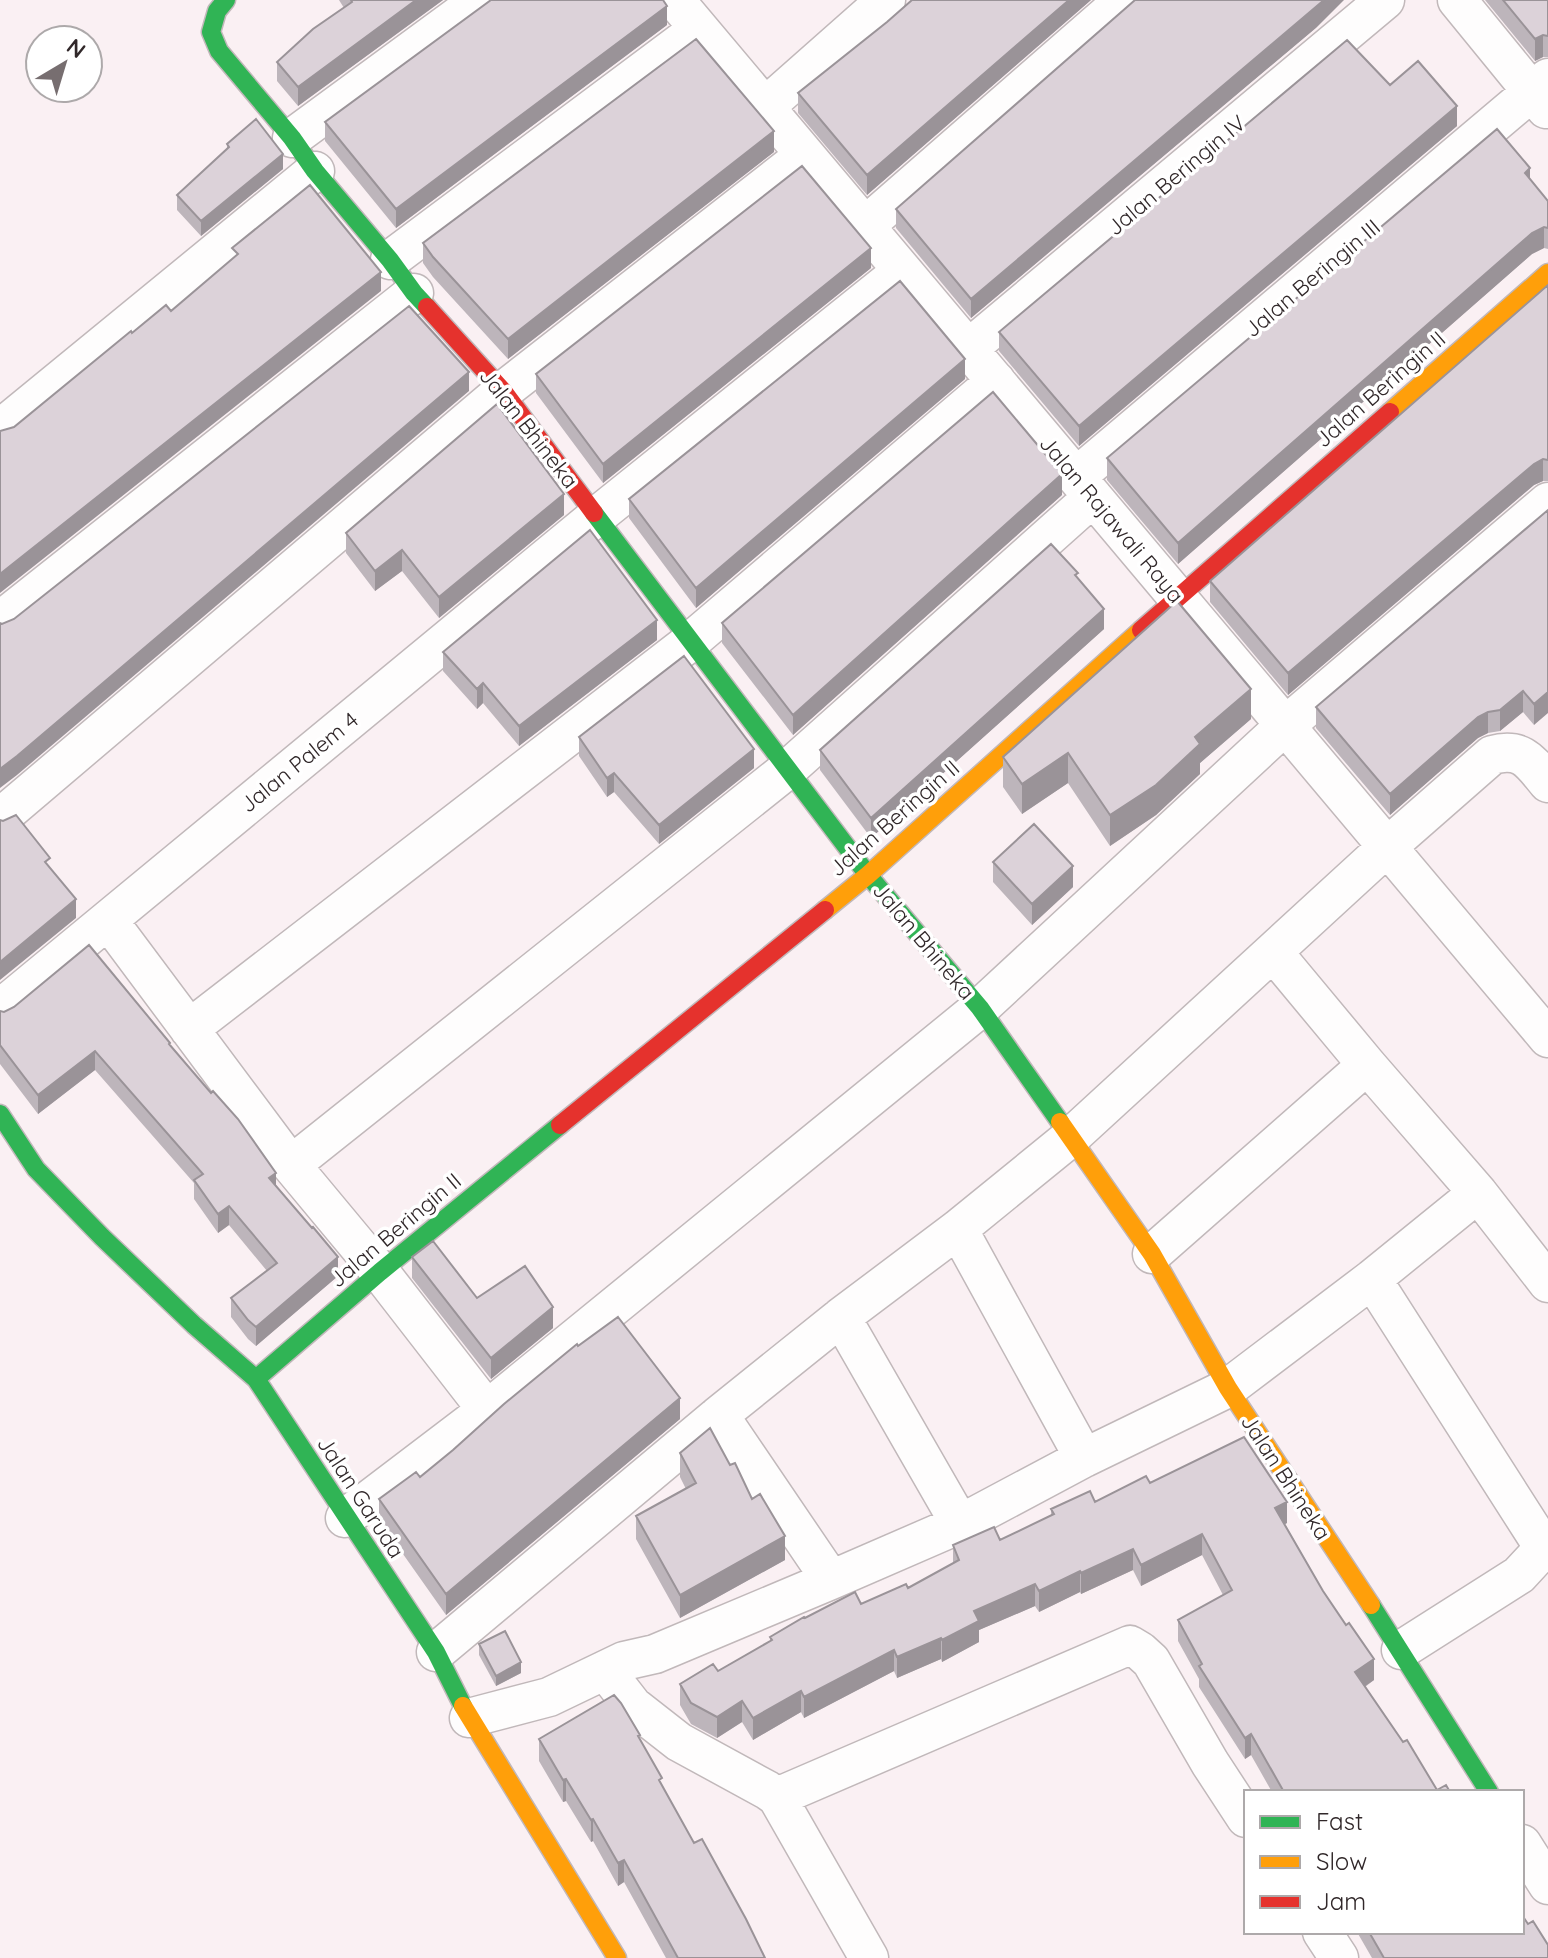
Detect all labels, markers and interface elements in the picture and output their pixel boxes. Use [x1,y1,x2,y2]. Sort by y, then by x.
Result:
north arrow [24,24,104,104]
text: N [61,32,91,64]
street label: Jalan Beringin IV [1101,109,1251,241]
street label: Jalan Beringin III [1238,213,1386,343]
street label: Jalan Beringin II [1309,325,1451,453]
street label: Jalan Bhineka [473,362,585,494]
street label: Jalan Rajawali Raya [1034,430,1190,608]
street label: Jalan Palem 4 [234,706,364,818]
street label: Jalan Beringin II [823,754,965,882]
street label: Jalan Bhineka [867,877,981,1005]
street label: Jalan Beringin II [323,1167,467,1293]
street label: Jalan Bhineka [1235,1409,1337,1545]
street label: Jalan Garuda [311,1431,411,1563]
legend [1244,1790,1524,1934]
text: Fast [1316,1806,1363,1836]
text: Slow [1316,1846,1367,1876]
text: Jam [1316,1886,1366,1916]

